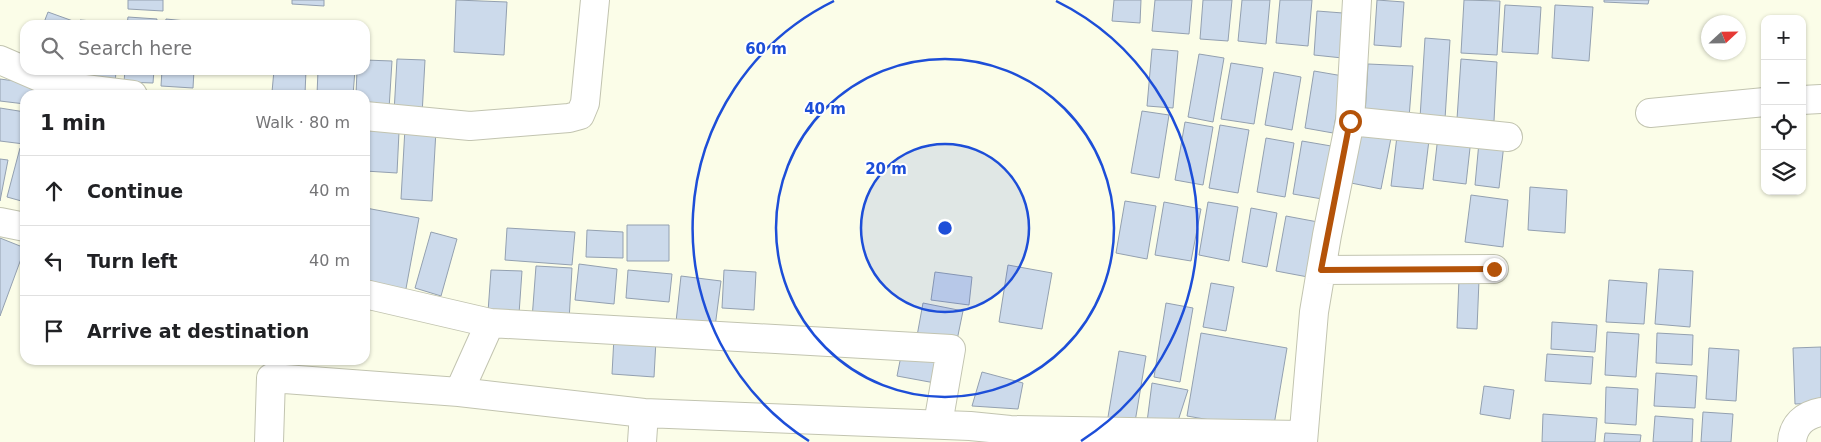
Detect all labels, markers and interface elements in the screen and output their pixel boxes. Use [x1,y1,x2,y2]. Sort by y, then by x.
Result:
north arrow [1701,15,1746,60]
map controls [1761,15,1806,195]
button: + [1761,15,1806,60]
search box [20,20,370,75]
icon: search [38,34,66,62]
text: Search here [78,37,192,59]
text: 60 m [745,40,787,58]
button: − [1761,60,1806,105]
text: 40 m [804,100,846,118]
button: locate [1761,105,1806,150]
route start [1339,110,1362,133]
text: 1 min [40,111,106,135]
text: Walk · 80 m [255,113,350,132]
button: layers [1761,150,1806,195]
text: 20 m [865,160,907,178]
icon: ahead [40,177,68,205]
text: Continue [87,180,183,202]
text: 40 m [309,181,350,200]
centre of rings [936,219,954,237]
icon: left [40,247,68,275]
text: Turn left [87,250,178,272]
text: 40 m [309,251,350,270]
route end [1483,258,1506,281]
icon: arrive [40,317,68,345]
text: Arrive at destination [87,320,309,342]

